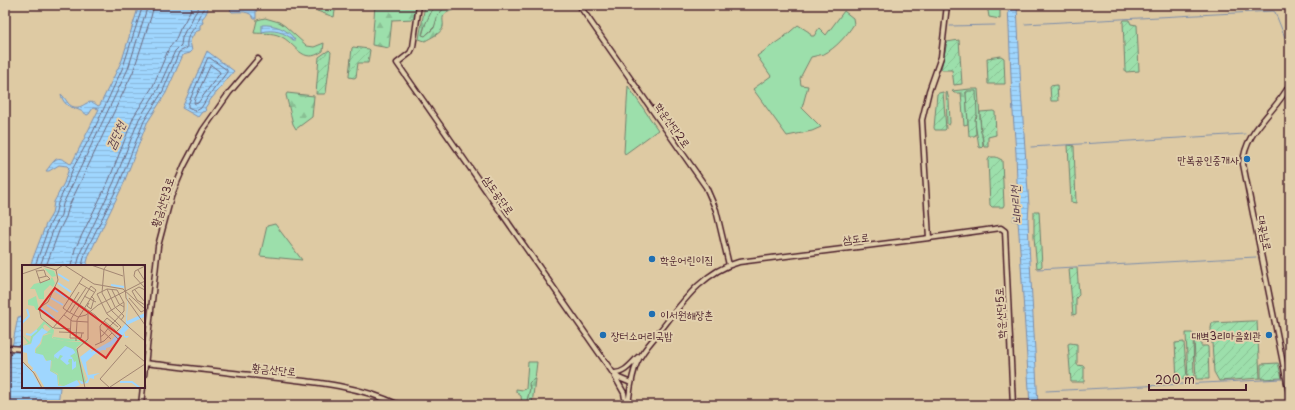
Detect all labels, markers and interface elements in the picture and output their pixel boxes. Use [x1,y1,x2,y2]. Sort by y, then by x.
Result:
street label: 학운산단2로 [651,99,695,151]
water label: 검단천 [101,117,130,152]
place label: 만복공인중개사 [1177,151,1239,168]
marker: 만복공인중개사 [1242,154,1252,164]
street label: 삼도공단로 [479,172,519,218]
street label: 황금산단3로 [146,175,178,229]
water label: 뇌머리천 [1005,184,1025,225]
street label: 대곶남로 [1253,214,1277,252]
street label: 삼도로 [842,228,870,248]
place label: 학운어린이집 [660,251,713,268]
marker: 학운어린이집 [647,254,657,264]
inset map [22,265,145,388]
street label: 학운산단5로 [990,287,1010,339]
place label: 이서원해장촌 [660,306,713,323]
marker: 이서원해장촌 [647,309,657,319]
place label: 장터소머리국밥 [611,327,673,344]
place label: 대벽3리마을회관 [1192,327,1261,344]
marker: 장터소머리국밥 [598,330,608,340]
marker: 대벽3리마을회관 [1264,330,1274,340]
street label: 황금산단로 [251,358,297,380]
scale bar [1149,366,1246,392]
text: 200 m [1155,370,1195,388]

